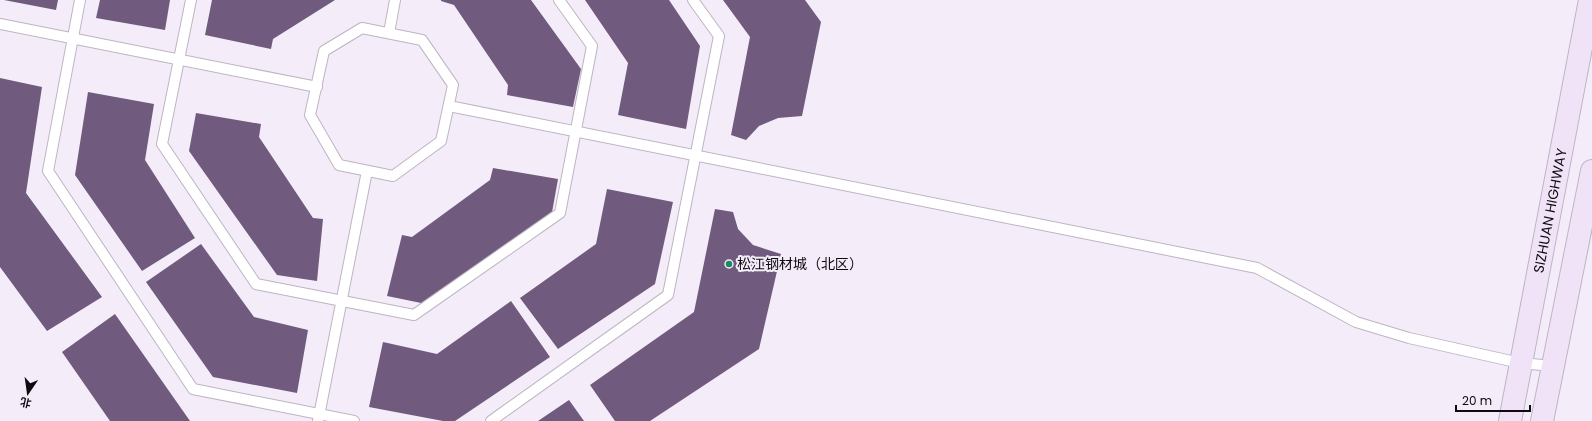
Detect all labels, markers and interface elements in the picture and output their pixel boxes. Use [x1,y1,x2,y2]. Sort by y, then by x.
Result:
street label: SIZHUAN HIGHWAY [1528,147,1572,275]
place label: 松江钢材城（北区） [737,254,863,274]
marker: 松江钢材城（北区） [724,259,734,269]
north arrow [8,373,48,413]
scale bar [1456,387,1530,413]
text: 20 m [1462,392,1492,409]
text: 北 [19,394,33,412]

